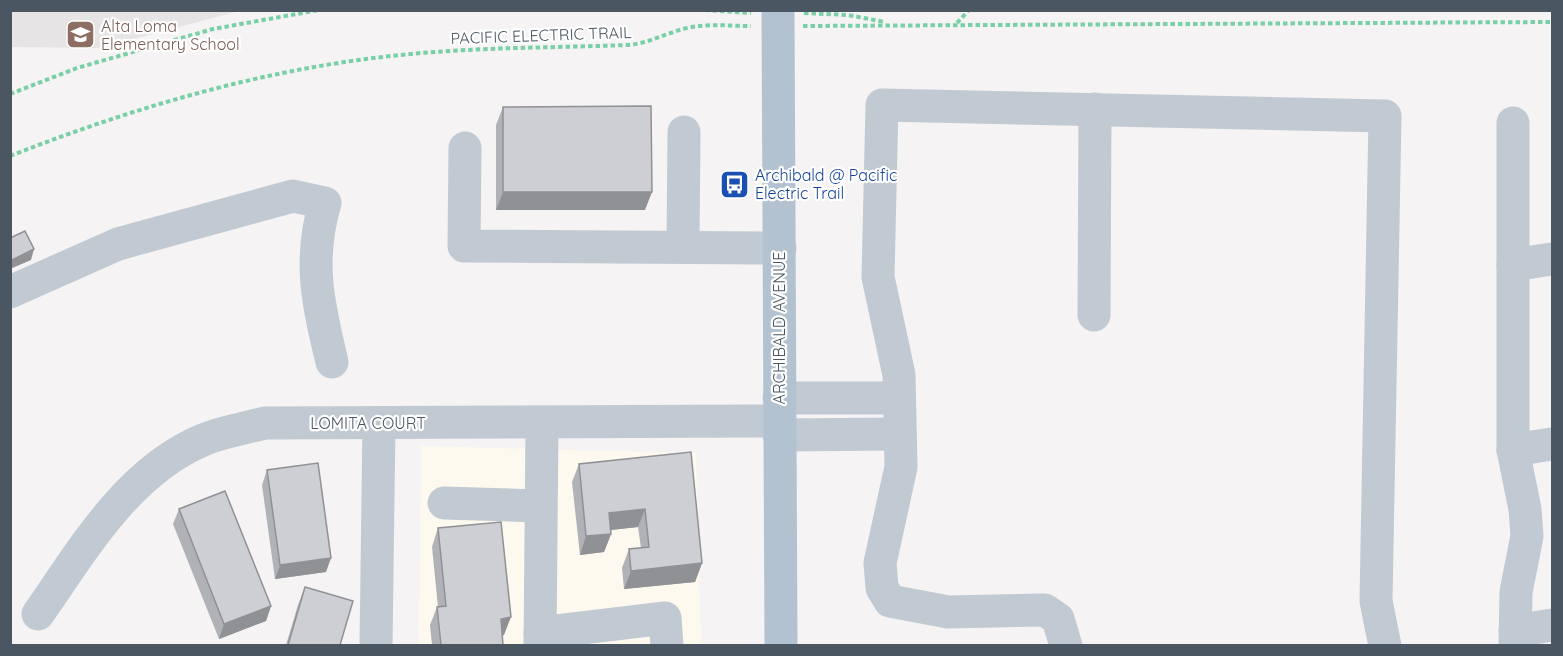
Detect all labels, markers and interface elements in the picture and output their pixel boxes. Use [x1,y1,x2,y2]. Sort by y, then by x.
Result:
place label: Alta Loma Elementary School [101,16,240,54]
school or university icon: Alta Loma Elementary School [64,19,96,51]
street label: PACIFIC ELECTRIC TRAIL [450,22,632,48]
place label: Archibald @ Pacific Electric Trail [755,165,897,203]
bus stop icon: Archibald @ Pacific Electric Trail [718,168,750,200]
street label: ARCHIBALD AVENUE [769,252,789,404]
street label: LOMITA COURT [310,413,426,433]

